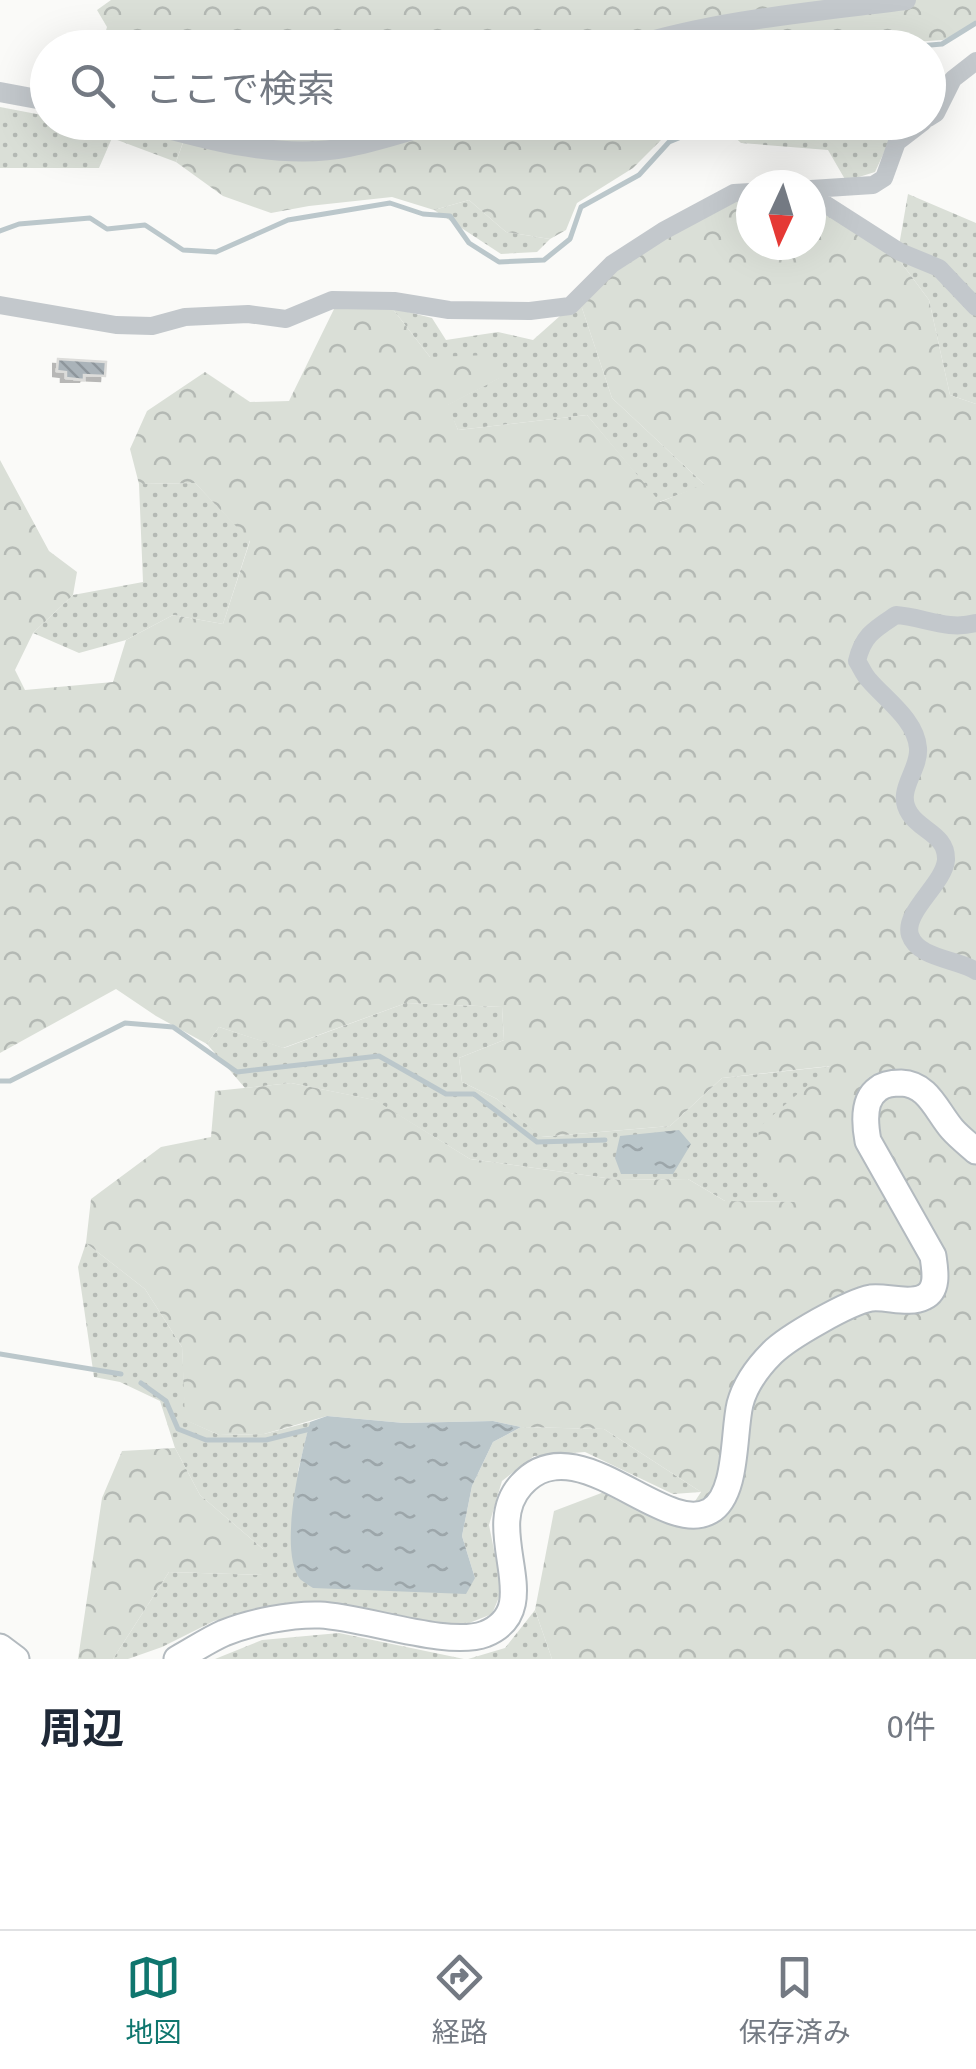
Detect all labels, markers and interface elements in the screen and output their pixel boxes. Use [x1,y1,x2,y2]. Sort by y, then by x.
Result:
search box [30,30,946,140]
icon: search [65,58,120,113]
text: ここで検索 [145,66,335,112]
north arrow [736,170,826,260]
text: 周辺 [40,1704,124,1754]
text: 0件 [886,1708,936,1746]
tab: 地図 [125,1950,181,2050]
tab: 経路 [432,1950,488,2050]
tab: 保存済み [739,1950,851,2050]

